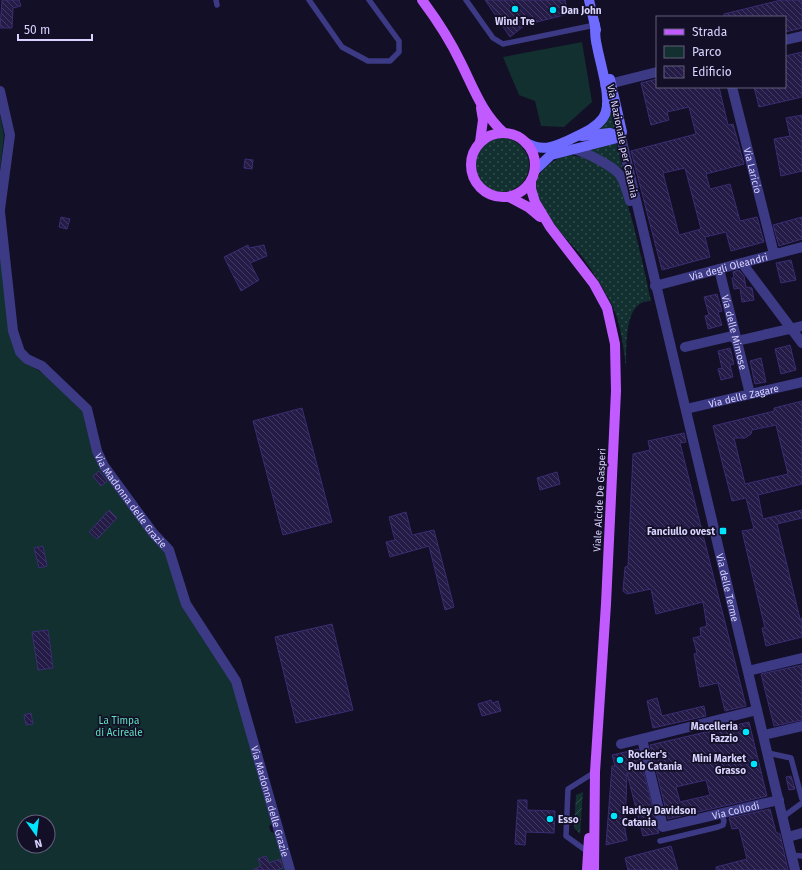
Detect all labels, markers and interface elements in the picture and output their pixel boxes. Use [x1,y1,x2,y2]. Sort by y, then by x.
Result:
marker: Wind Tre [510,4,520,14]
marker: Dan John [548,5,558,15]
place label: Dan John [561,5,602,17]
scale bar [18,16,92,42]
place label: Wind Tre [495,16,535,28]
legend [656,16,786,88]
text: 50 m [24,23,50,37]
text: Strada [692,25,727,39]
text: Parco [692,45,722,59]
text: Edificio [692,65,732,79]
street label: Via Nazionale per Catania [604,83,640,199]
street label: Via Laricio [740,146,764,195]
street label: Via degli Oleandri [688,251,769,284]
street label: Via delle Mimose [719,294,749,371]
street label: Via delle Zagare [707,383,780,411]
street label: Viale Alcide De Gasperi [591,448,609,552]
street label: Via Madonna delle Grazie [92,452,169,551]
place label: Fanciullo ovest [647,526,715,538]
marker: Fanciullo ovest [718,526,728,536]
street label: Via delle Terme [713,552,741,623]
park label: La Timpa di Acireale [95,715,143,739]
place label: Macelleria Fazzio [691,721,739,745]
marker: Macelleria Fazzio [741,727,751,737]
street label: Via Madonna delle Grazie [248,745,291,858]
place label: Rocker's Pub Catania [628,749,683,773]
place label: Mini Market Grasso [692,753,746,777]
marker: Rocker's Pub Catania [615,755,625,765]
marker: Mini Market Grasso [749,759,759,769]
street label: Via Collodi [711,800,761,822]
place label: Harley Davidson Catania [622,805,696,829]
marker: Harley Davidson Catania [609,811,619,821]
north arrow [16,814,56,854]
marker: Esso [545,814,555,824]
place label: Esso [558,814,579,826]
text: N [33,836,43,850]

